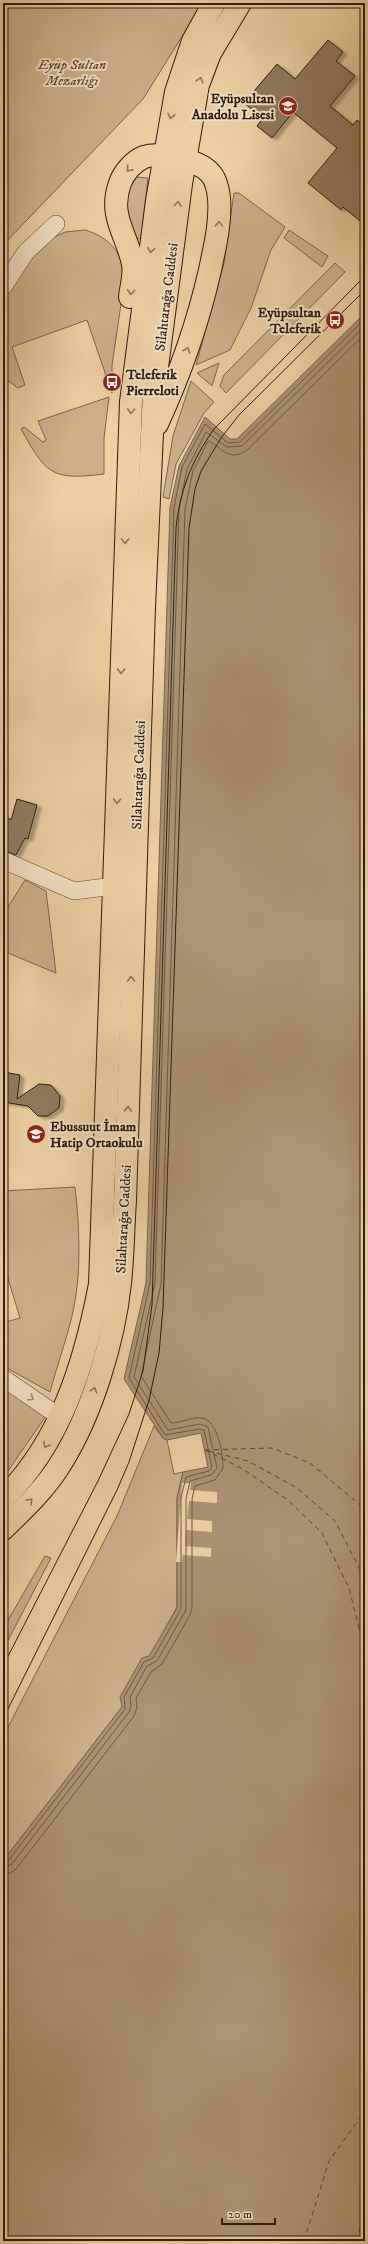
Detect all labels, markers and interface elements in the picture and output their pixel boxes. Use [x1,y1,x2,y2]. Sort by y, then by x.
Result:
park label: Eyüp Sultan Mezarlığı [37,56,106,90]
one-way arrow [195,77,203,84]
place label: Eyüpsultan Anadolu Lisesi [191,90,275,124]
school or university icon: Eyüpsultan Anadolu Lisesi [277,95,299,117]
one-way arrow [167,113,176,119]
one-way arrow [127,164,134,172]
one-way arrow [173,201,182,207]
one-way arrow [214,221,223,227]
street label: Silahtarağa Caddesi [151,242,183,352]
one-way arrow [147,247,156,253]
one-way arrow [126,289,135,295]
place label: Eyüpsultan Teleferik [258,304,322,338]
bus stop icon: Eyüpsultan Teleferik [324,309,346,331]
one-way arrow [183,347,191,354]
place label: Teleferik Pierreloti [125,366,179,400]
bus stop icon: Teleferik Pierreloti [101,371,123,393]
one-way arrow [127,408,135,414]
one-way arrow [121,538,129,544]
one-way arrow [117,668,125,674]
street label: Silahtarağa Caddesi [128,720,150,830]
one-way arrow [112,798,121,804]
one-way arrow [127,976,135,982]
one-way arrow [123,1106,132,1112]
place label: Ebussuut İmam Hatip Ortaokulu [50,1118,143,1152]
school or university icon: Ebussuut İmam Hatip Ortaokulu [25,1123,47,1145]
street label: Silahtarağa Caddesi [112,1164,136,1274]
one-way arrow [89,1386,98,1393]
one-way arrow [27,1393,34,1401]
one-way arrow [44,1441,51,1448]
one-way arrow [26,1498,33,1506]
scale bar [222,2200,275,2226]
text: 20 m [228,2207,252,2222]

